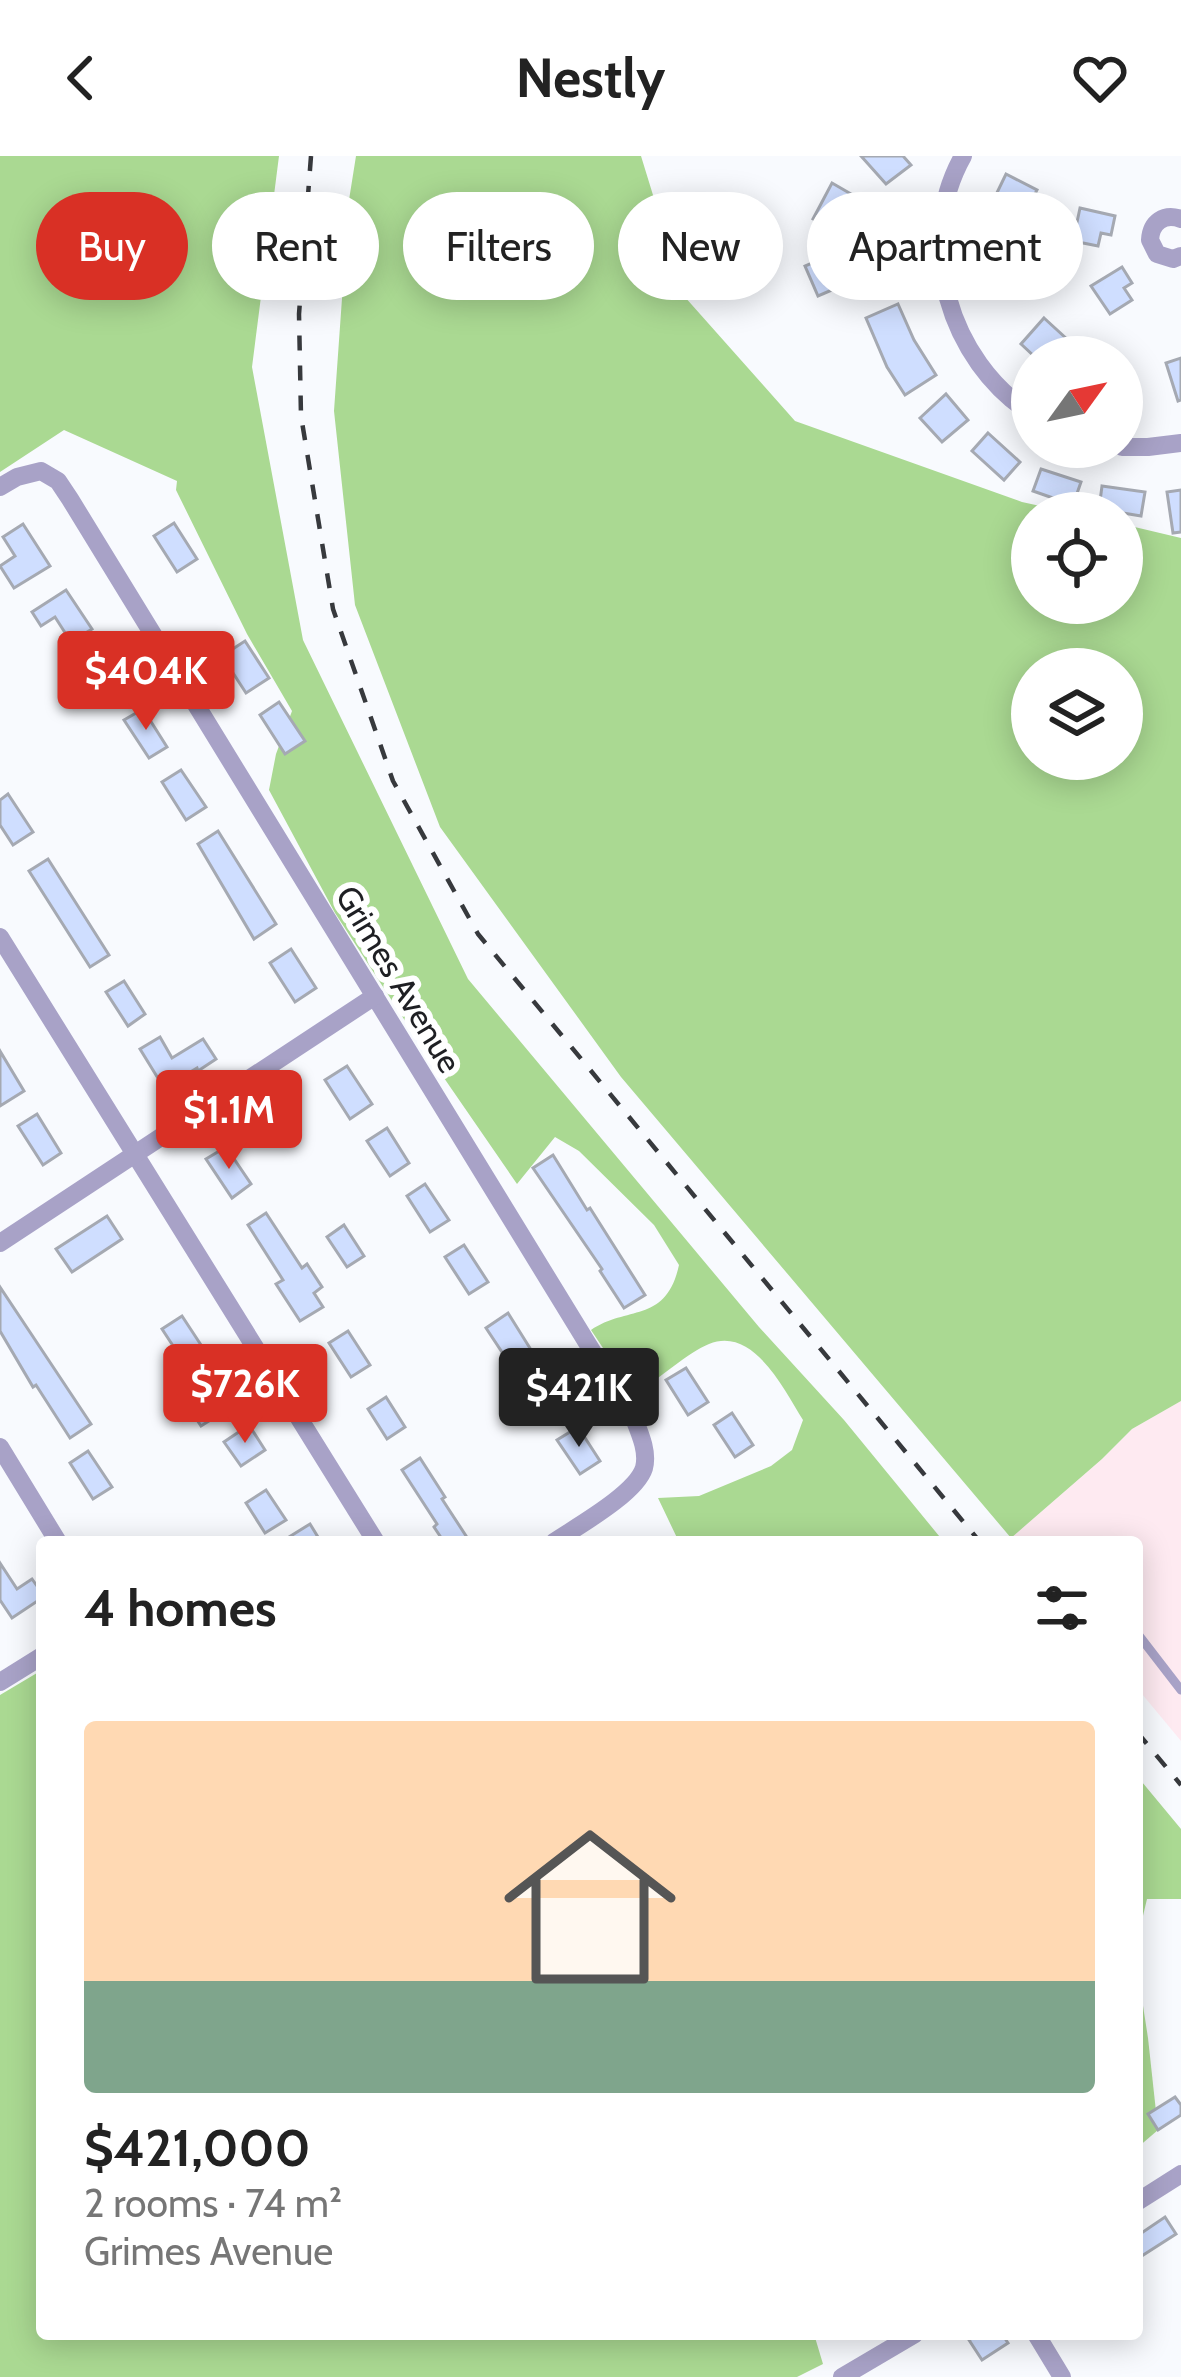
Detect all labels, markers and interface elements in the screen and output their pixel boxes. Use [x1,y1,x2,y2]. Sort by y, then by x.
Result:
icon: back [48,45,114,111]
text: Nestly [516,45,665,111]
icon: heart [1067,45,1133,111]
chip: Buy [36,192,188,300]
chip: Rent [212,192,379,300]
chip: Filters [403,192,594,300]
chip: New [618,192,783,300]
chip: Apartment [807,192,1083,300]
north arrow [1011,336,1143,468]
map controls [1011,336,1143,780]
button: locate [1011,492,1143,624]
pin: $404K [62,631,230,733]
text: $404K [84,646,208,694]
button: layers [1011,648,1143,780]
street label: Grimes Avenue [328,878,470,1080]
pin: $1.1M [145,1070,313,1172]
text: $1.1M [183,1085,275,1133]
pin: $726K [161,1344,329,1446]
pin: $421K [495,1348,663,1450]
text: $726K [190,1359,300,1407]
text: $421K [526,1363,632,1411]
icon: filters [1029,1575,1095,1641]
text: 4 homes [84,1577,276,1639]
icon: home [482,1799,698,2015]
text: $421,000 [84,2117,310,2179]
text: 2 rooms · 74 m² [84,2179,342,2227]
text: Grimes Avenue [84,2227,333,2275]

